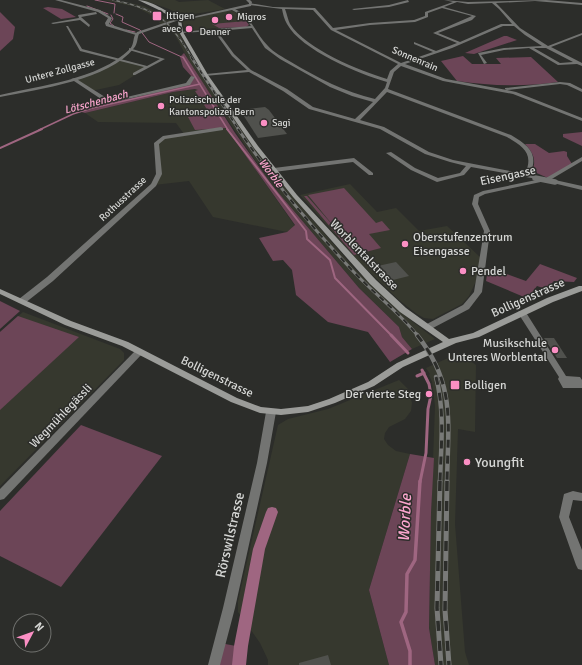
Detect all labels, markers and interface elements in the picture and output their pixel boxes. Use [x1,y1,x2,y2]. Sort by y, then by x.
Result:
marker: Ittigen [151,10,163,22]
place label: Ittigen [166,10,194,22]
place label: Migros [237,11,267,23]
marker: Migros [224,12,234,22]
marker: Denner [210,15,220,25]
place label: avec [162,23,181,35]
marker: avec [184,24,194,34]
place label: Denner [199,26,231,38]
street label: Sonnenrain [390,44,440,74]
street label: Untere Zollgasse [24,56,96,86]
water label: Lötschenbach [63,87,130,117]
place label: Polizeischule der Kantonspolizei Bern [169,94,254,118]
marker: Polizeischule der Kantonspolizei Bern [156,101,166,111]
place label: Sagi [272,117,291,129]
marker: Sagi [259,118,269,128]
water label: Worble [256,156,286,191]
street label: Eisengasse [479,163,537,189]
street label: Rothusstrasse [97,174,149,224]
street label: Worblentalstrasse [326,216,402,294]
place label: Oberstufenzentrum Eisengasse [413,230,513,259]
marker: Oberstufenzentrum Eisengasse [400,239,410,249]
place label: Pendel [471,264,506,279]
marker: Pendel [458,266,468,276]
street label: Bolligenstrasse [489,275,567,321]
place label: Musikschule Unteres Worblental [448,336,547,365]
marker: Musikschule Unteres Worblental [550,345,560,355]
street label: Bolligenstrasse [178,353,256,401]
place label: Bolligen [464,378,507,393]
marker: Bolligen [449,379,461,391]
street label: Wegmühlegässli [27,381,95,451]
place label: Der vierte Steg [345,387,421,402]
marker: Der vierte Steg [424,389,434,399]
place label: Youngfit [475,454,524,471]
marker: Youngfit [462,457,472,467]
street label: Rörswilstrasse [212,490,248,580]
water label: Worble [394,492,416,543]
north arrow [12,613,52,653]
text: N [32,620,47,634]

